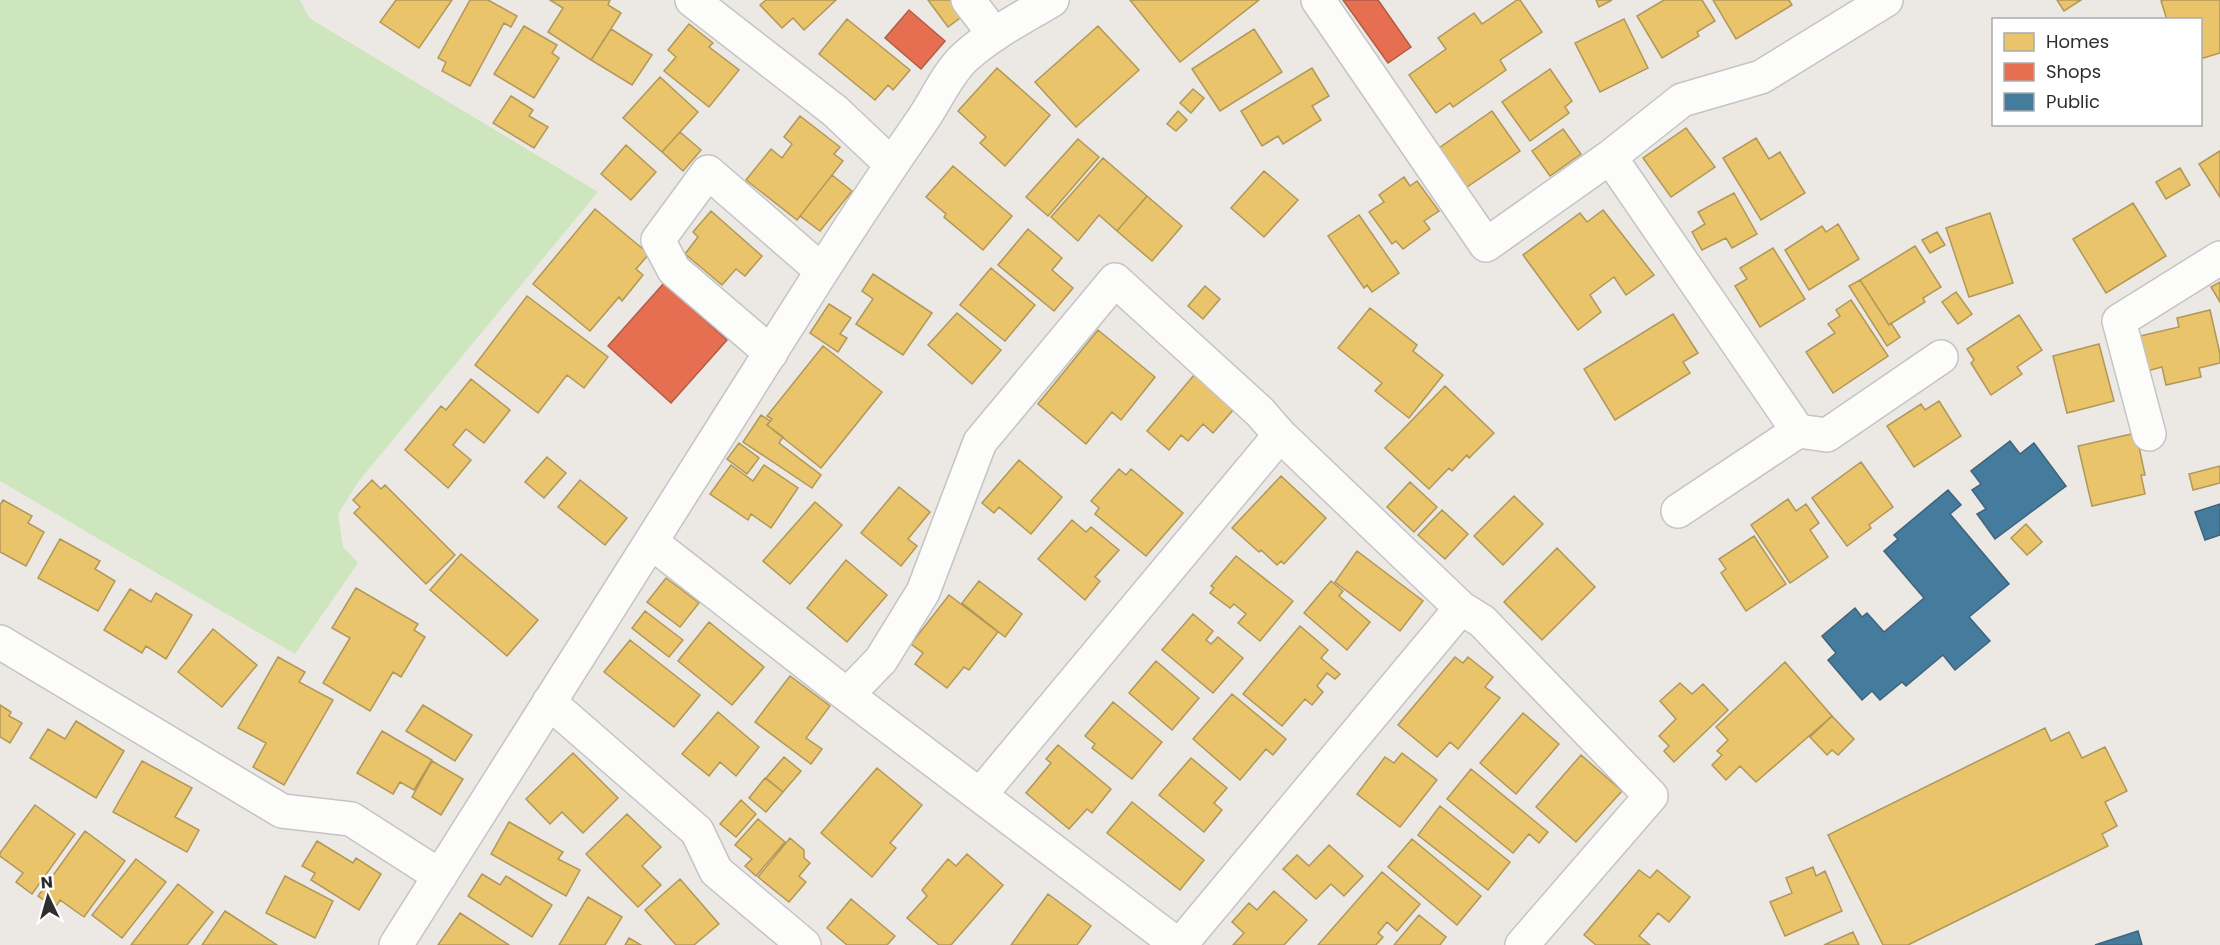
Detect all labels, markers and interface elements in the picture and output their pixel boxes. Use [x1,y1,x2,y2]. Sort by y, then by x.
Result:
legend [1992,18,2202,126]
text: Homes [2046,29,2109,54]
text: Shops [2046,59,2101,84]
text: Public [2046,89,2100,114]
north arrow [18,867,78,927]
text: N [40,871,54,895]

